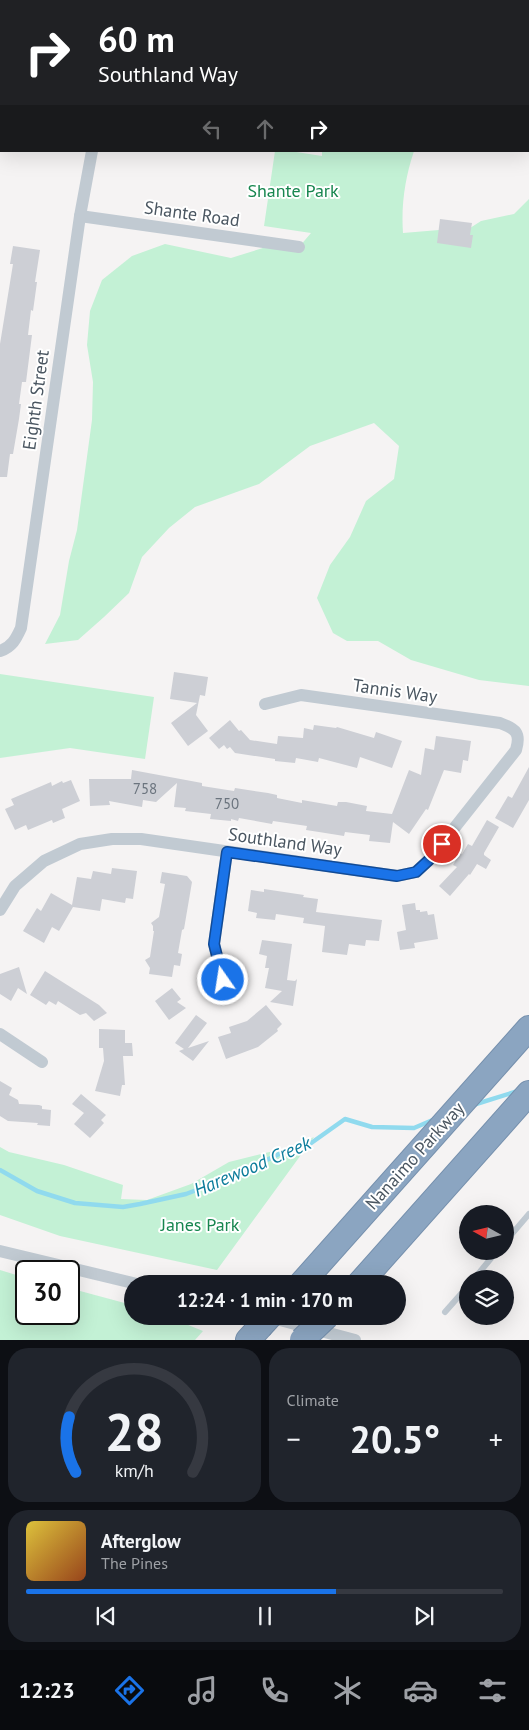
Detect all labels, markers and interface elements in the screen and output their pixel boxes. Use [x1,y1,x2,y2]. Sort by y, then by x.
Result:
text: 60 m [98,16,175,62]
icon: right [15,20,80,85]
text: Southland Way [98,60,238,88]
icon: left [198,115,226,143]
icon: ahead [251,115,279,143]
icon: right [304,115,332,143]
park label: Shante Park [247,179,339,202]
street label: Shante Road [143,195,241,232]
street label: Eighth Street [17,348,54,451]
street label: Tannis Way [351,673,439,708]
house number: 758 [133,779,157,798]
house number: 750 [215,794,239,813]
street label: Southland Way [227,822,344,861]
pin [421,823,463,865]
icon: arrive [428,830,456,858]
position arrow [196,953,248,1005]
street label: Nanaimo Parkway [360,1096,470,1214]
water label: Harewood Creek [190,1130,316,1201]
north arrow [459,1205,514,1260]
map controls [459,1205,514,1325]
park label: Janes Park [160,1213,240,1236]
speed limit sign: 30 [15,1260,80,1325]
button: layers [459,1270,514,1325]
text: 12:24 · 1 min · 170 m [177,1288,353,1312]
text: Climate [287,1390,339,1410]
text: 28 [105,1398,164,1465]
text: 20.5° [349,1414,440,1463]
text: − [287,1420,301,1457]
text: + [489,1420,503,1457]
text: km/h [115,1459,154,1482]
text: Afterglow [101,1529,181,1553]
text: The Pines [101,1553,168,1573]
icon: previous [92,1602,120,1630]
icon: pause [251,1602,279,1630]
icon: next [410,1602,438,1630]
icon: directions [112,1673,147,1708]
icon: music [185,1673,220,1708]
icon: phone [257,1673,292,1708]
icon: climate [330,1673,365,1708]
icon: car [403,1673,438,1708]
icon: filters [475,1673,510,1708]
text: 12:23 [19,1676,75,1704]

